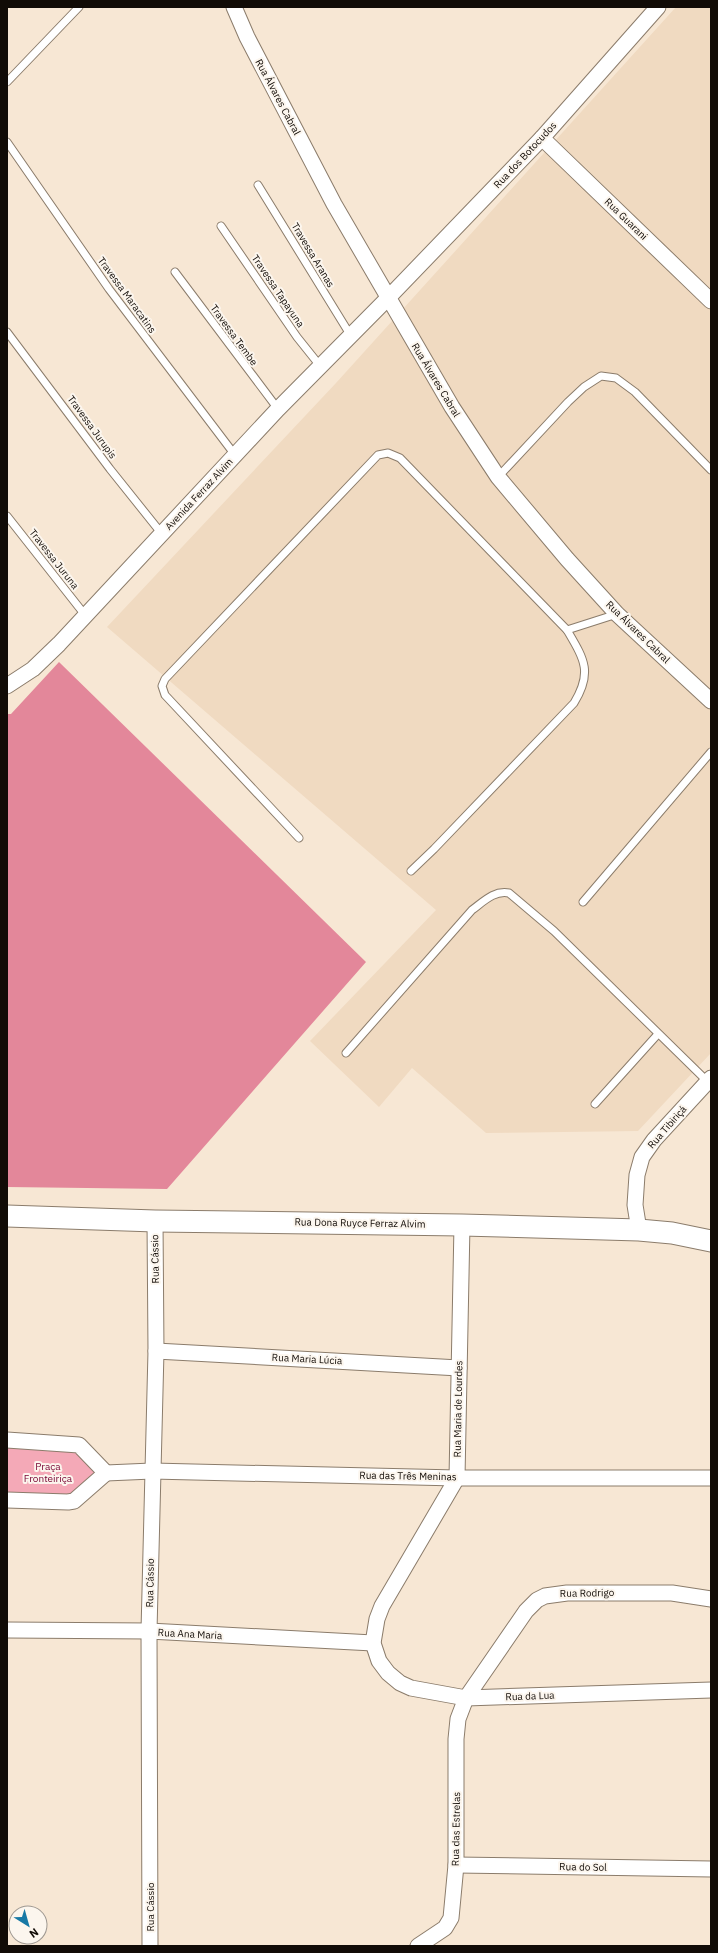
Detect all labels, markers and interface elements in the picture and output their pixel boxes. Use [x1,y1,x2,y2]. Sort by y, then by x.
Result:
street label: Rua Álvares Cabral [252,57,304,138]
street label: Rua dos Botocudos [491,119,559,191]
street label: Rua Guarani [602,195,650,243]
street label: Travessa Aranas [289,220,337,290]
street label: Travessa Tapayuna [249,252,308,330]
street label: Travessa Maracatins [95,254,159,336]
street label: Travessa Tembe [207,302,261,369]
street label: Rua Álvares Cabral [409,340,463,420]
street label: Travessa Jurupis [65,393,119,461]
street label: Avenida Ferraz Alvim [162,455,236,533]
street label: Travessa Juruna [26,526,82,592]
street label: Rua Álvares Cabral [603,598,673,666]
street label: Rua Tibiriçá [645,1102,690,1151]
street label: Rua Dona Ruyce Ferraz Alvim [294,1215,426,1231]
street label: Rua Cássio [148,1234,162,1284]
street label: Rua Maria Lúcia [271,1351,343,1367]
street label: Rua Maria de Lourdes [451,1360,465,1457]
park label: Praça Fronteiriça [24,1460,73,1485]
street label: Rua das Três Meninas [359,1469,457,1483]
street label: Rua Cássio [143,1558,157,1608]
street label: Rua Rodrigo [560,1586,615,1600]
street label: Rua Ana Maria [157,1626,223,1642]
street label: Rua da Lua [505,1689,555,1703]
street label: Rua das Estrelas [449,1792,463,1866]
street label: Rua do Sol [559,1860,607,1874]
street label: Rua Cássio [144,1882,157,1932]
north arrow [8,1905,48,1945]
text: N [27,1925,41,1941]

